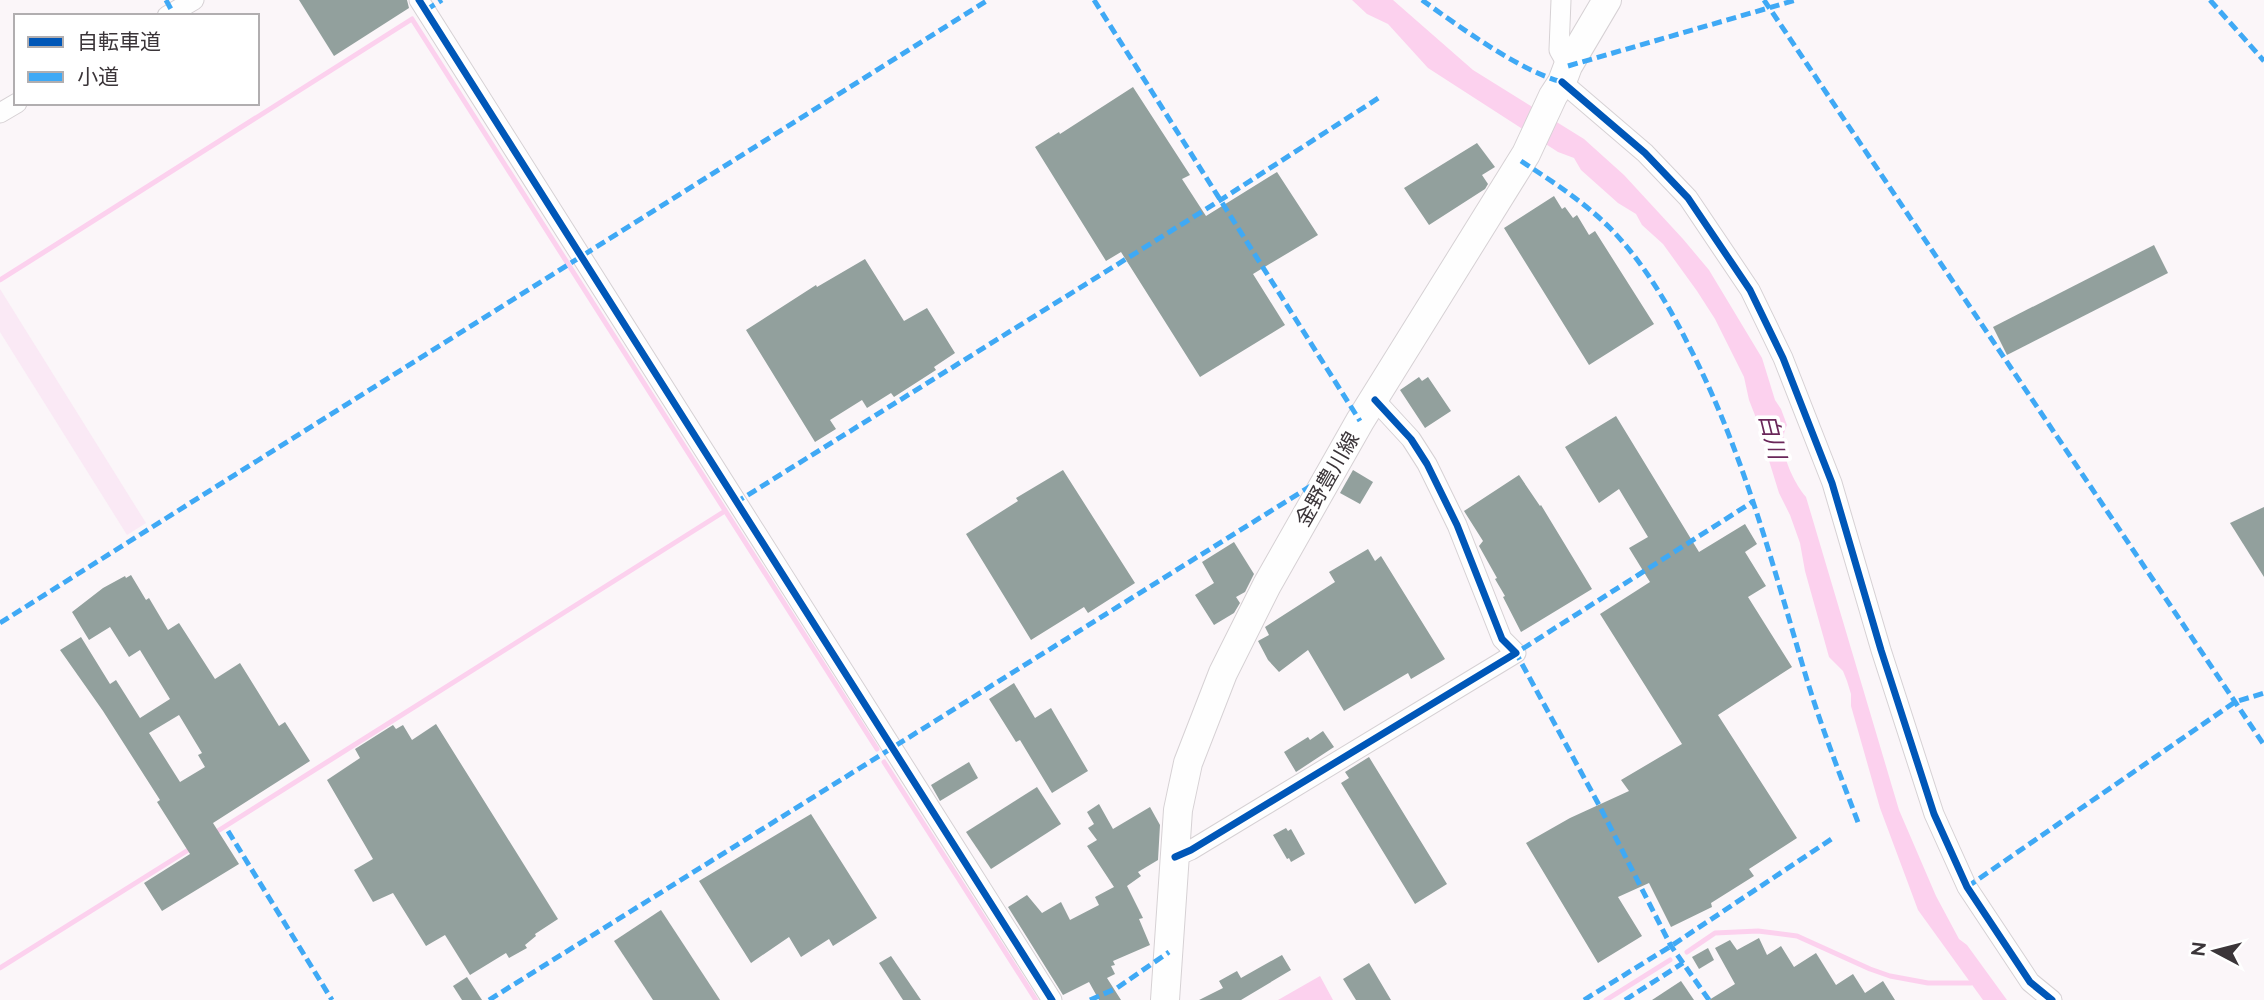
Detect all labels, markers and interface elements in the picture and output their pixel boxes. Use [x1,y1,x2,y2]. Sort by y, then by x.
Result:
legend [14,14,259,105]
text: 自転車道 [77,29,161,54]
text: 小道 [77,64,119,89]
water label: 白川 [1754,410,1792,464]
street label: 金野豊川線 [1290,427,1364,531]
north arrow [2180,916,2250,986]
text: N [2186,940,2210,957]

